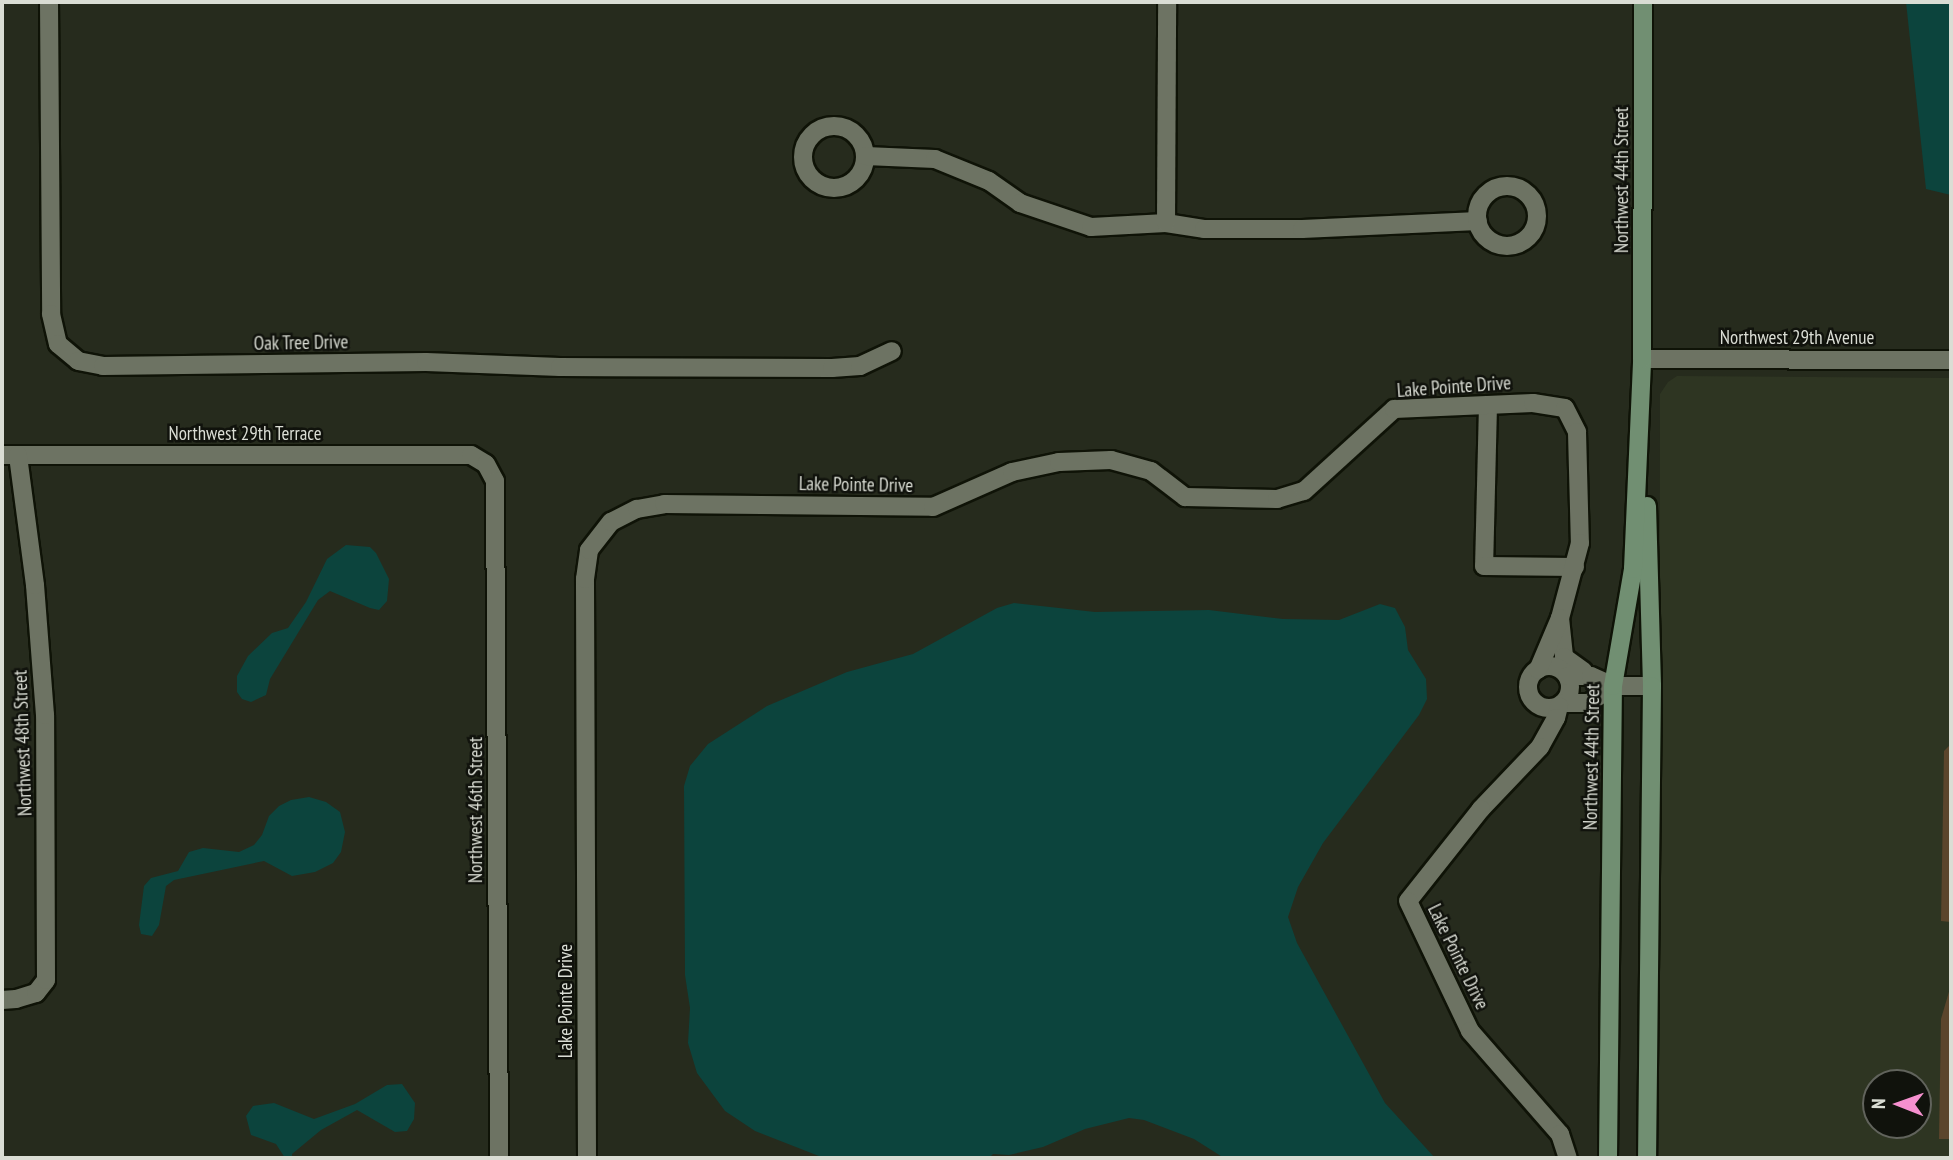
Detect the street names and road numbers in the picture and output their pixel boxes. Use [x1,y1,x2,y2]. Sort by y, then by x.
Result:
street label: Northwest 44th Street [1611,107,1633,253]
street label: Northwest 29th Avenue [1719,327,1875,349]
street label: Oak Tree Drive [253,331,349,355]
street label: Lake Pointe Drive [1396,372,1512,402]
street label: Northwest 29th Terrace [168,423,322,445]
street label: Lake Pointe Drive [799,473,913,497]
street label: Northwest 48th Street [9,670,37,816]
street label: Northwest 44th Street [1579,684,1605,830]
street label: Northwest 46th Street [465,737,487,883]
street label: Lake Pointe Drive [1423,901,1493,1013]
street label: Lake Pointe Drive [555,944,577,1058]

